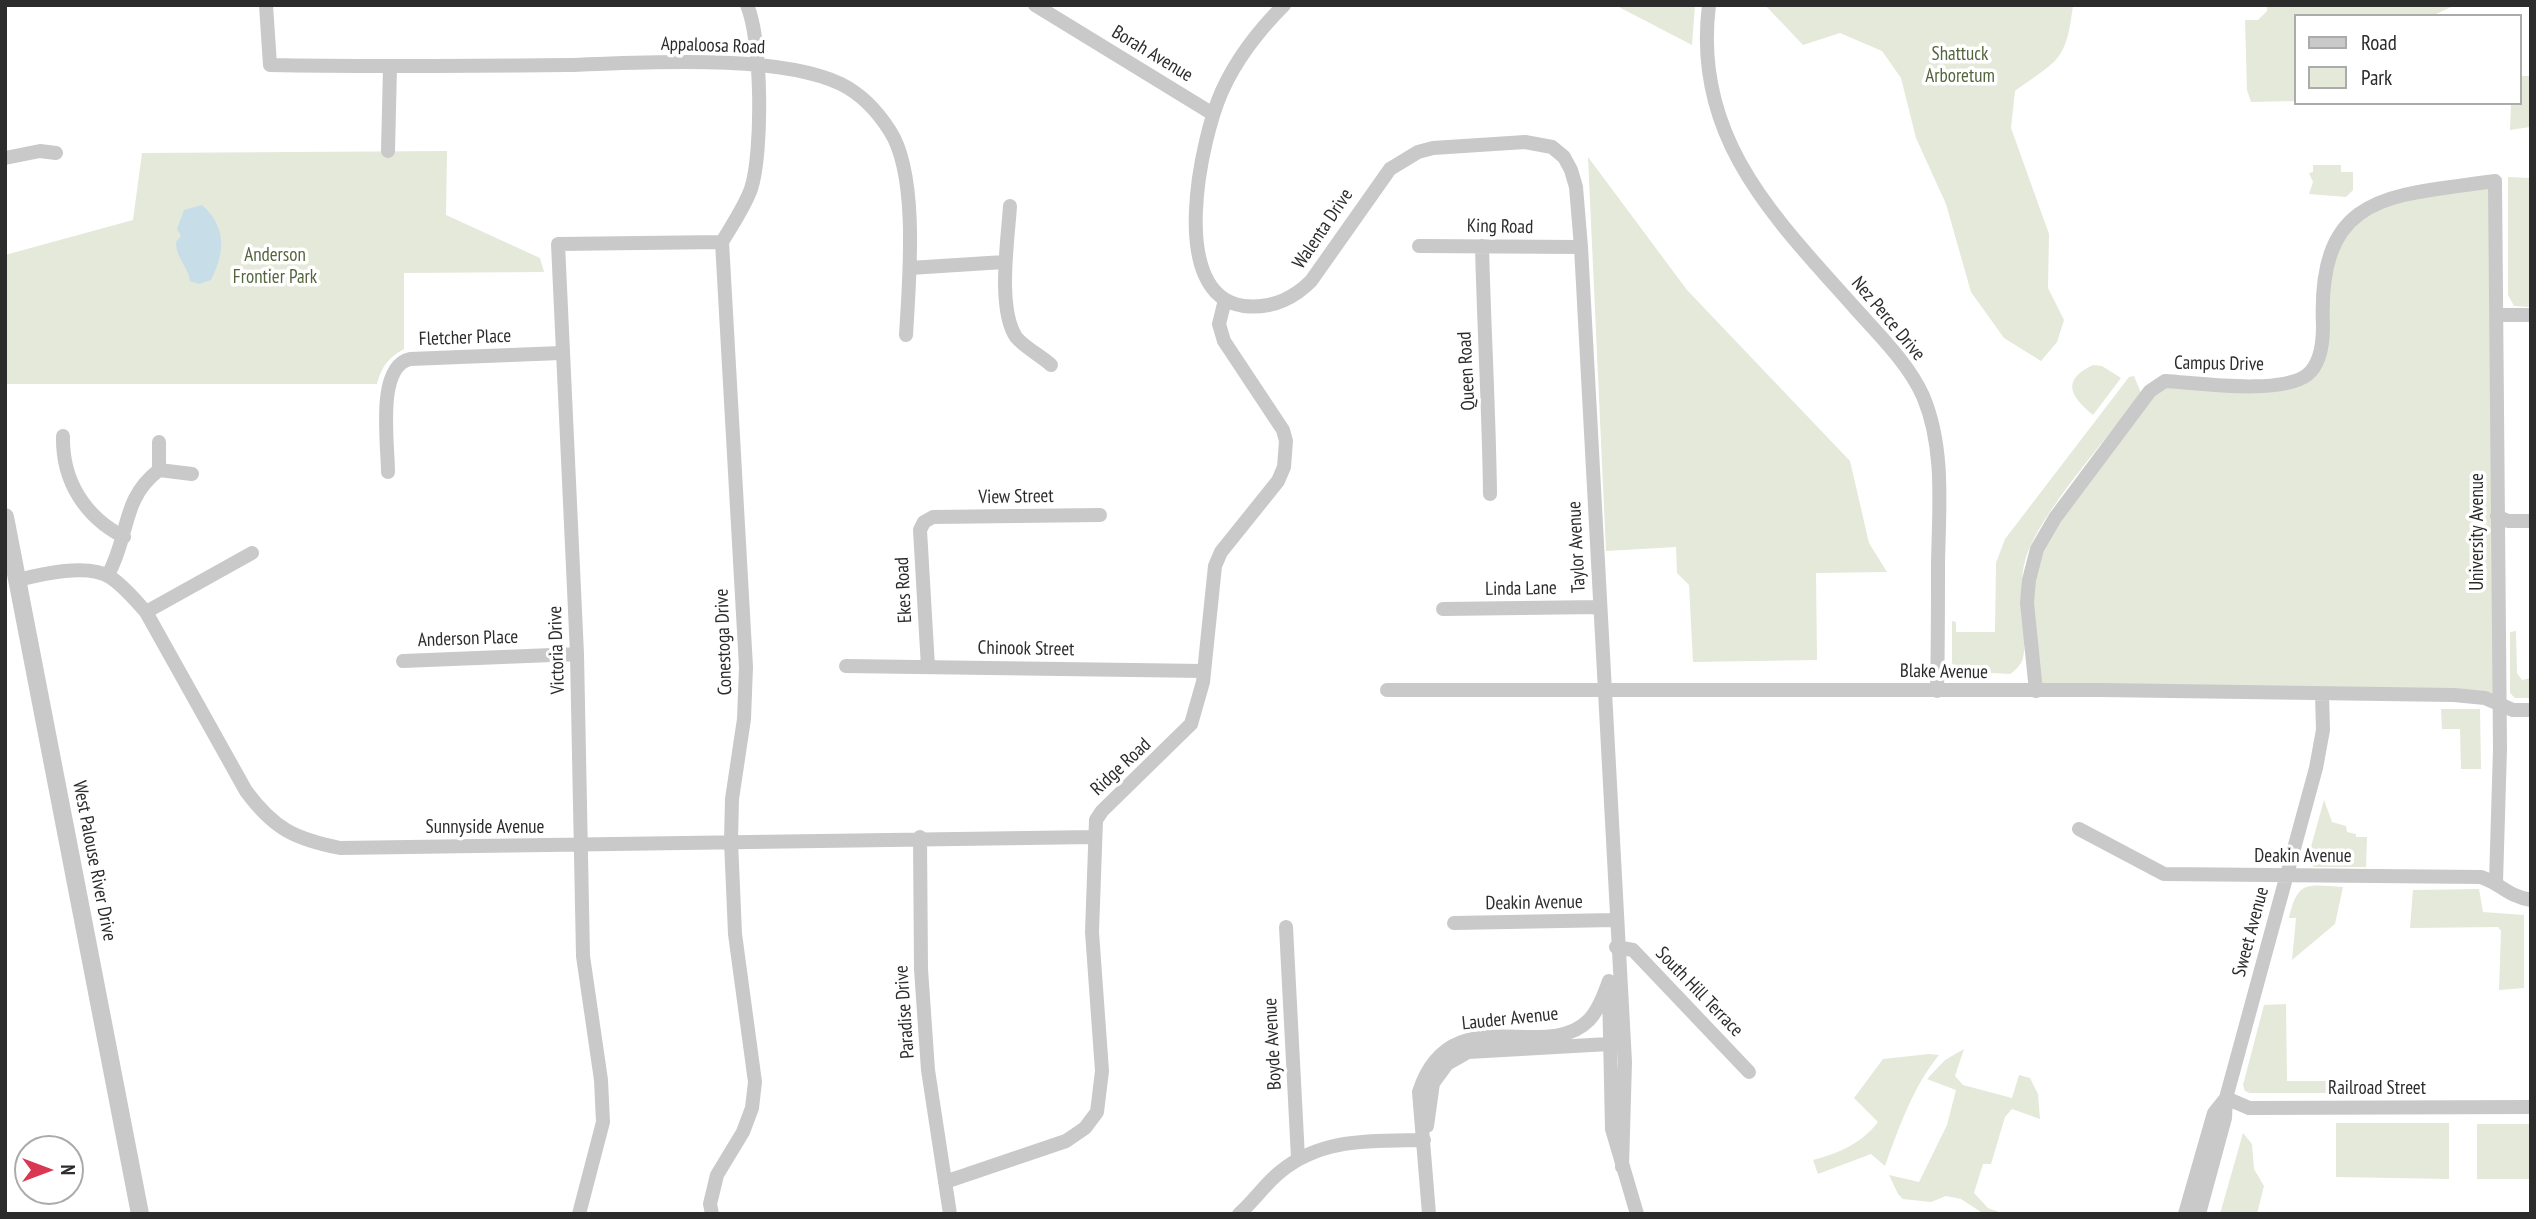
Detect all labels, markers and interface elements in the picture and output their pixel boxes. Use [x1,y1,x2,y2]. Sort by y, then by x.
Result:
legend [2294,14,2522,105]
street label: Borah Avenue [1107,21,1197,87]
text: Road [2361,29,2397,56]
street label: Appaloosa Road [660,33,766,59]
park label: Shattuck Arboretum [1925,44,1995,88]
text: Park [2361,64,2392,91]
street label: Walenta Drive [1288,185,1358,273]
street label: King Road [1467,215,1533,239]
park label: Anderson Frontier Park [233,245,317,289]
street label: Nez Perce Drive [1846,272,1930,366]
street label: Fletcher Place [418,325,512,351]
street label: Queen Road [1454,331,1480,411]
street label: Campus Drive [2174,352,2264,376]
street label: University Avenue [2467,473,2489,591]
street label: View Street [978,485,1054,509]
street label: Taylor Avenue [1563,501,1591,593]
street label: Ekes Road [891,556,917,624]
street label: Linda Lane [1485,577,1557,601]
street label: Conestoga Drive [711,588,737,696]
street label: Victoria Drive [544,605,570,695]
street label: Anderson Place [417,626,519,652]
street label: Chinook Street [977,637,1075,661]
street label: Blake Avenue [1900,660,1988,684]
street label: Ridge Road [1086,733,1156,801]
street label: West Palouse River Drive [67,779,121,943]
street label: Sunnyside Avenue [426,817,544,839]
street label: Deakin Avenue [2254,846,2352,868]
street label: Sweet Avenue [2228,885,2274,979]
street label: Deakin Avenue [1485,891,1583,915]
street label: South Hill Terrace [1650,942,1748,1042]
street label: Paradise Drive [890,965,920,1059]
street label: Boyde Avenue [1259,997,1287,1091]
street label: Lauder Avenue [1461,1003,1559,1035]
street label: Railroad Street [2328,1078,2426,1100]
north arrow [14,1135,84,1205]
text: N [56,1165,80,1175]

